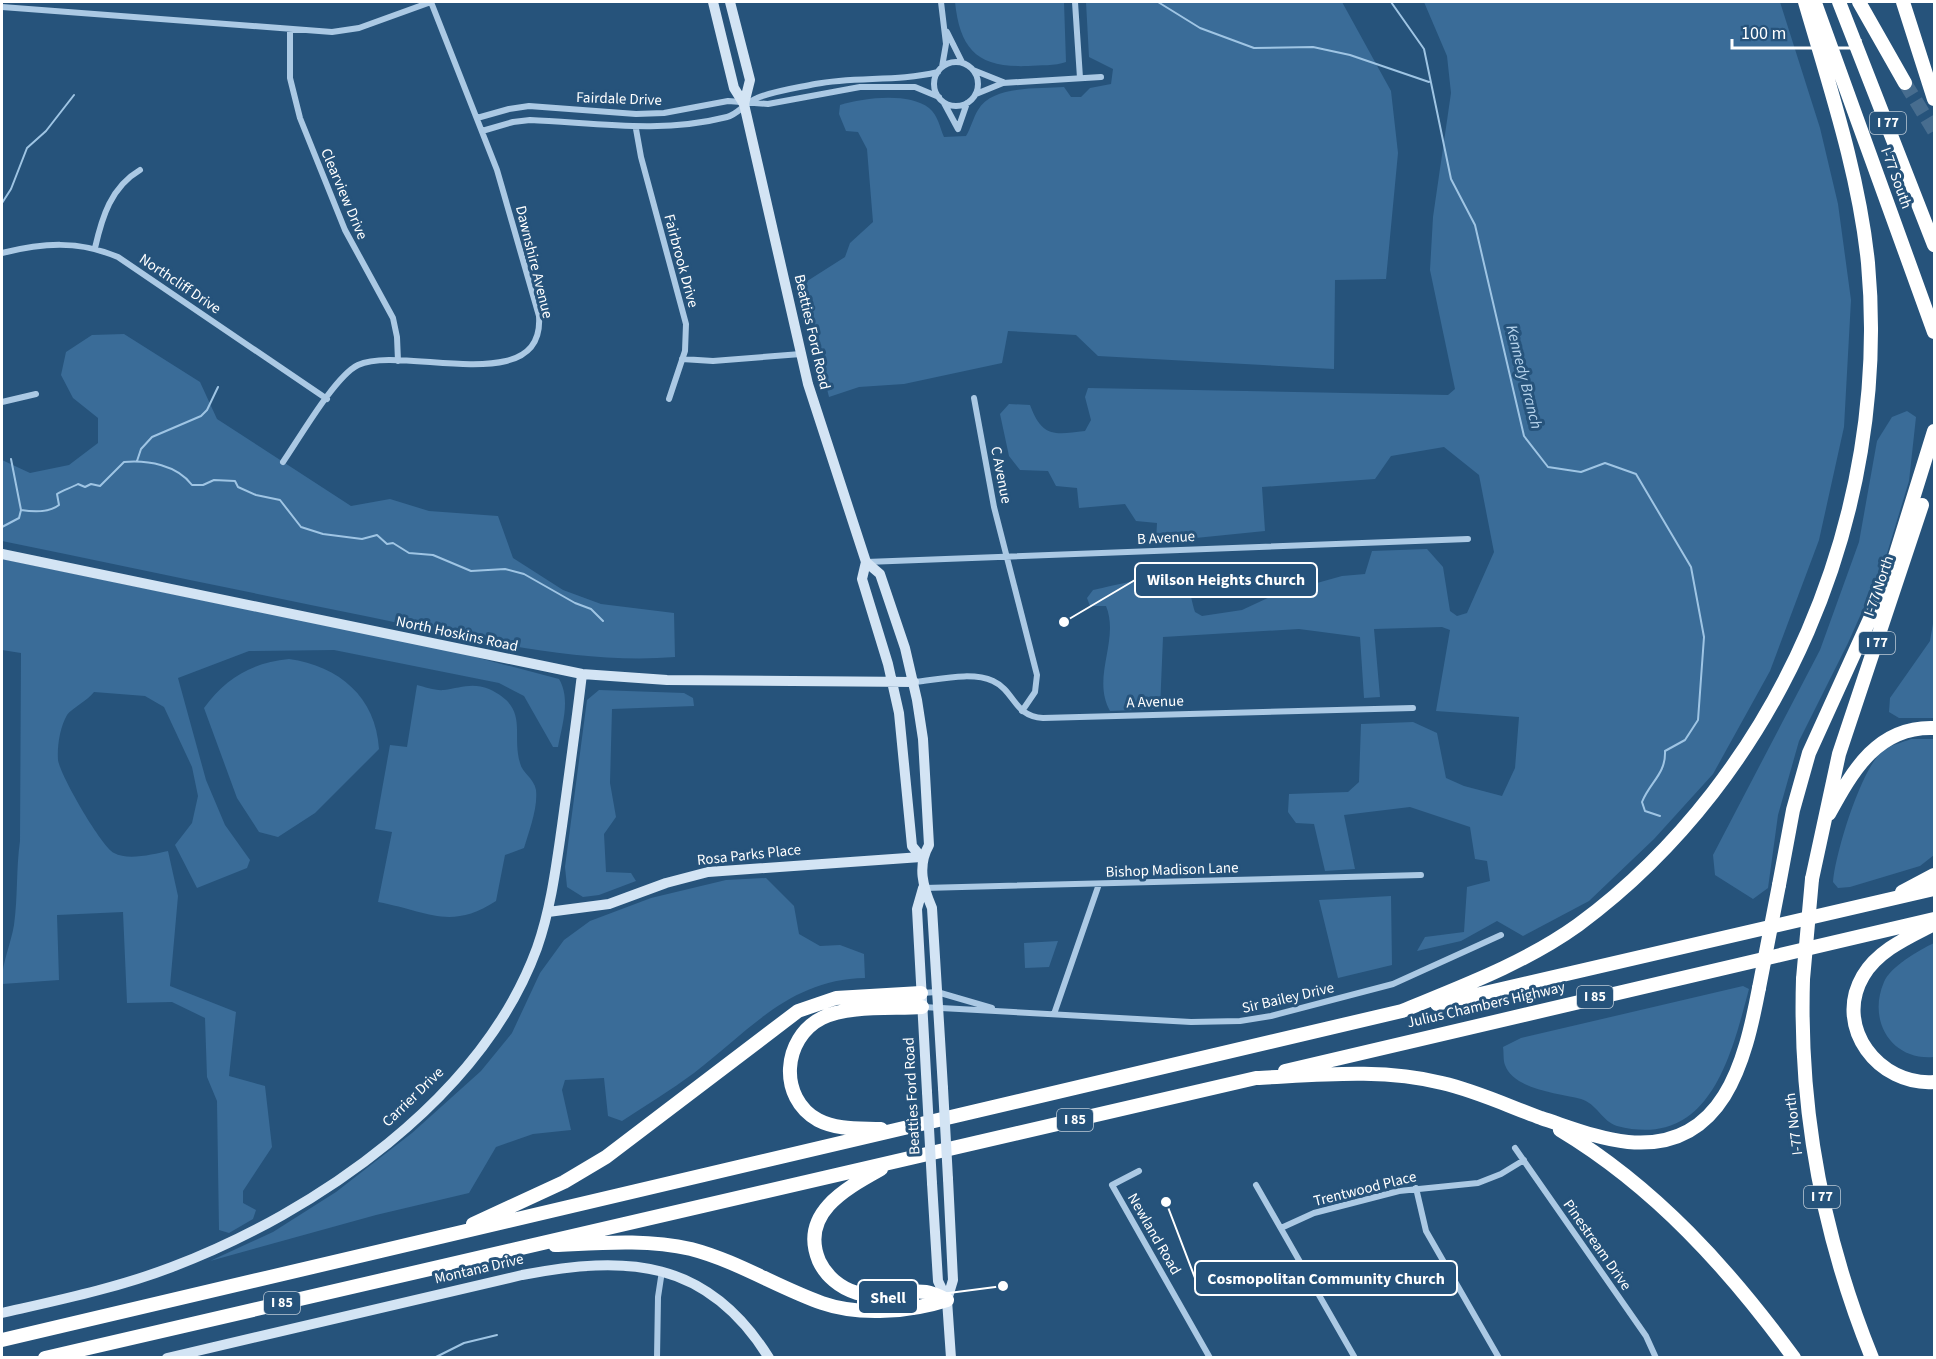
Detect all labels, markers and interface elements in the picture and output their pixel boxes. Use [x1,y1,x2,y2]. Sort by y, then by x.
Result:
scale bar [1732,12,1860,50]
text: 100 m [1741,21,1786,46]
street label: Fairdale Drive [576,87,662,111]
road number: I 77 [1870,112,1906,134]
street label: I-77 South [1875,144,1917,212]
street label: Clearview Drive [315,145,373,243]
street label: Dawnshire Avenue [510,203,558,321]
street label: Fairbrook Drive [658,212,704,310]
street label: Northcliff Drive [135,249,225,319]
street label: Beatties Ford Road [789,272,835,392]
water label: Kennedy Branch [1500,323,1548,431]
street label: C Avenue [985,445,1017,505]
street label: B Avenue [1136,526,1196,550]
street label: I-77 North [1859,553,1899,619]
callout: Wilson Heights Church [1135,563,1317,597]
text: Wilson Heights Church [1147,569,1305,591]
street label: North Hoskins Road [394,611,520,657]
road number: I 77 [1859,632,1895,654]
street label: A Avenue [1126,691,1184,713]
street label: Rosa Parks Place [696,839,802,871]
street label: Bishop Madison Lane [1105,857,1239,883]
street label: Sir Bailey Drive [1240,977,1336,1019]
street label: Julius Chambers Highway [1405,977,1567,1033]
road number: I 85 [1577,986,1613,1008]
street label: Beatties Ford Road [898,1037,926,1155]
street label: Carrier Drive [378,1062,448,1132]
street label: I-77 North [1780,1092,1808,1156]
road number: I 85 [1057,1109,1093,1131]
street label: Trentwood Place [1311,1166,1419,1212]
road number: I 77 [1804,1186,1840,1208]
street label: Newland Road [1122,1189,1186,1279]
street label: Pinestream Drive [1558,1195,1636,1295]
street label: Montana Drive [432,1249,526,1289]
callout: Cosmopolitan Community Church [1195,1261,1457,1295]
text: Cosmopolitan Community Church [1207,1268,1445,1290]
callout: Shell [858,1280,918,1314]
text: Shell [870,1287,906,1309]
road number: I 85 [264,1292,300,1314]

